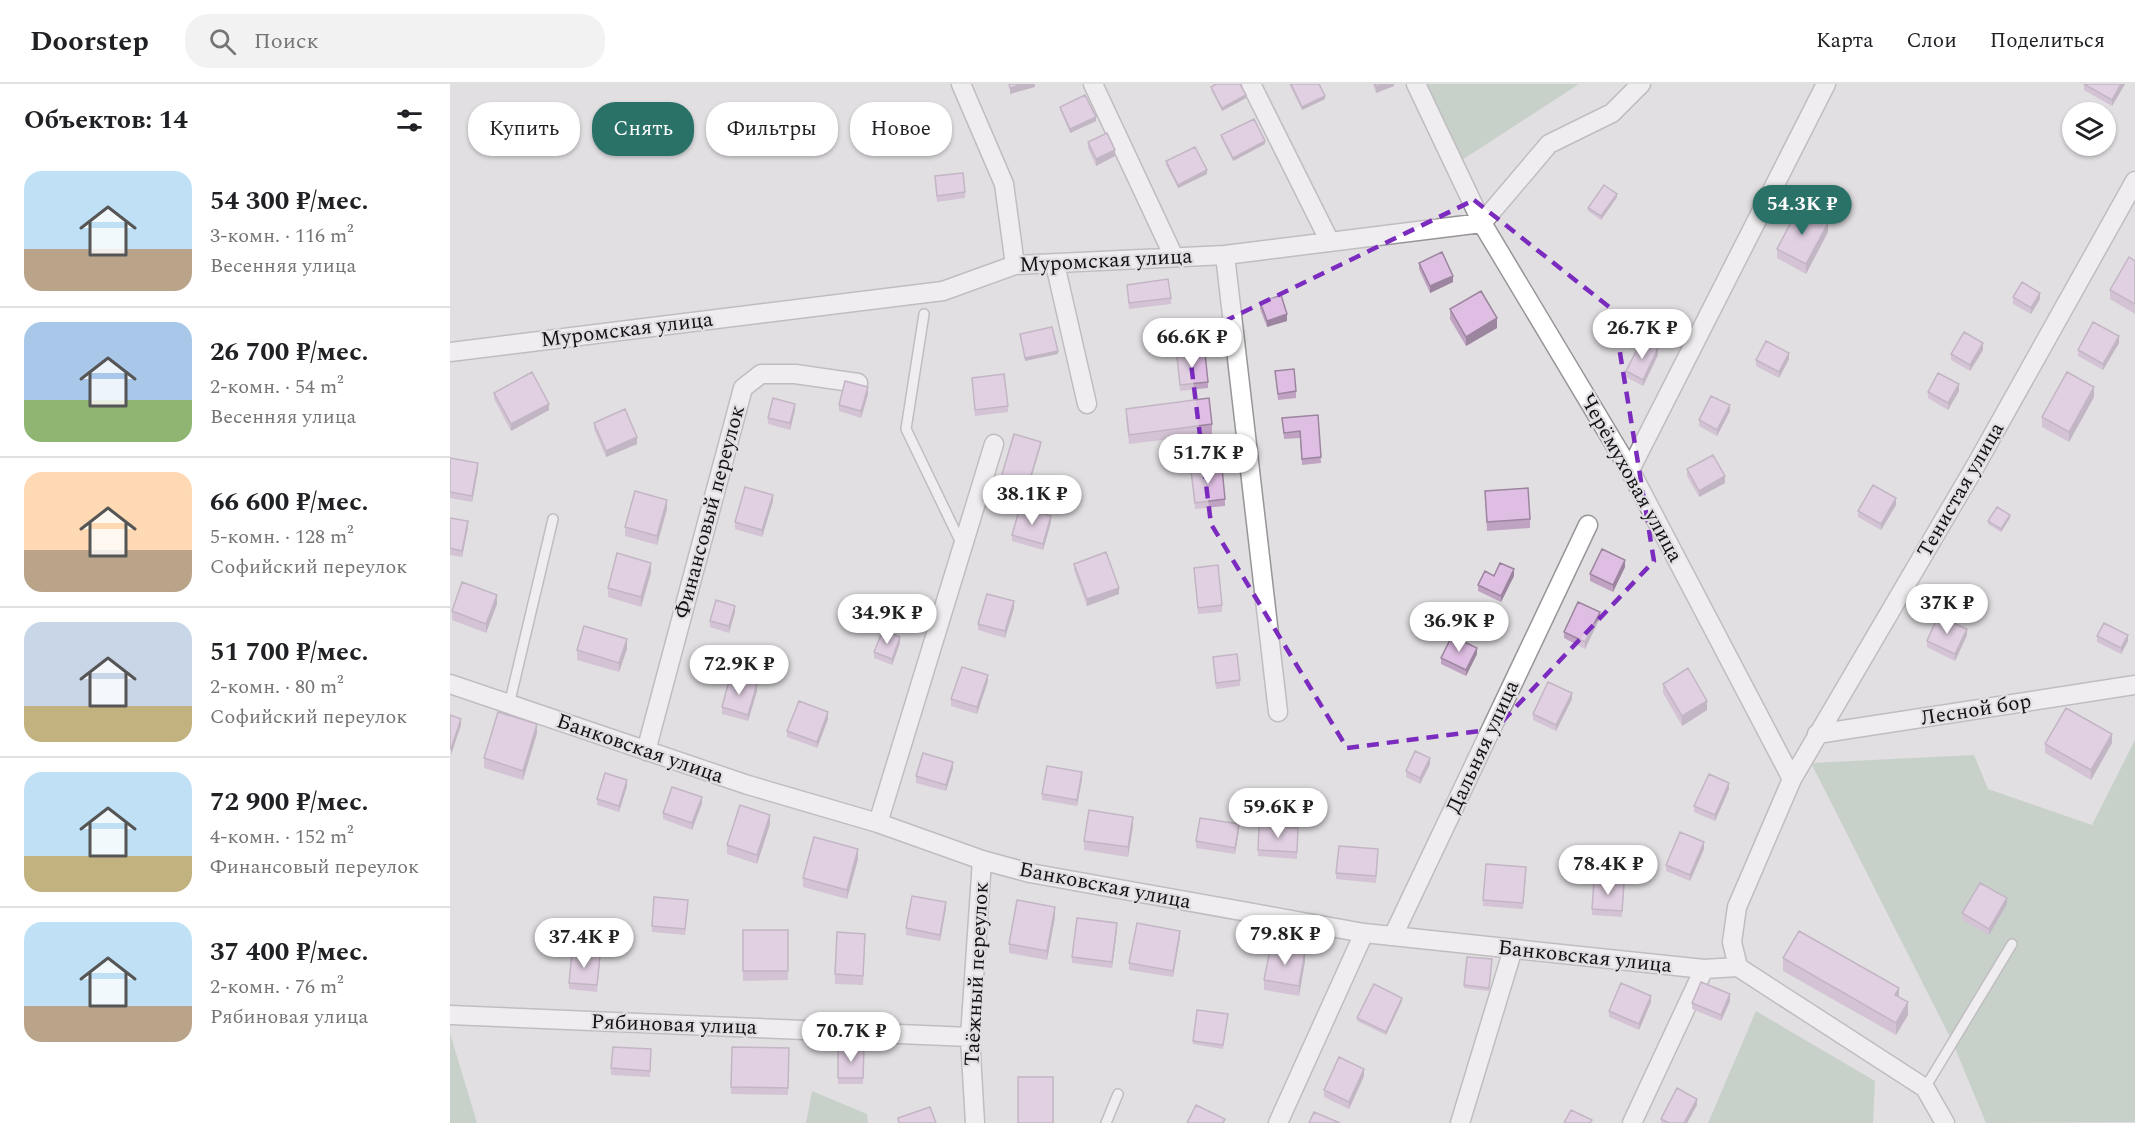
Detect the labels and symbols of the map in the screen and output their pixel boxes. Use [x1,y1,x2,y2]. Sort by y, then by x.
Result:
pin: 54.3K ₽ [1747,185,1857,236]
street label: Муромская улица [1019,240,1194,282]
street label: Муромская улица [539,303,716,356]
pin: 26.7K ₽ [1587,309,1697,360]
pin: 66.6K ₽ [1137,318,1247,369]
street label: Черёмуховая улица [1571,388,1691,569]
street label: Финансовый переулок [666,402,754,622]
street label: Тенистая улица [1909,416,2013,564]
pin: 51.7K ₽ [1153,434,1263,485]
pin: 38.1K ₽ [977,475,1087,526]
pin: 37K ₽ [1905,584,1989,635]
pin: 34.9K ₽ [832,594,942,645]
pin: 36.9K ₽ [1404,602,1514,653]
pin: 72.9K ₽ [684,645,794,696]
street label: Дальняя улица [1438,674,1528,819]
street label: Лесной бор [1918,685,2034,735]
street label: Банковская улица [552,705,729,793]
pin: 59.6K ₽ [1223,788,1333,839]
pin: 78.4K ₽ [1553,845,1663,896]
street label: Банковская улица [1016,854,1195,919]
street label: Таёжный переулок [956,881,998,1067]
pin: 79.8K ₽ [1230,915,1340,966]
pin: 37.4K ₽ [529,918,639,969]
street label: Банковская улица [1496,932,1674,982]
street label: Рябиновая улица [590,1006,758,1044]
pin: 70.7K ₽ [796,1012,906,1063]

